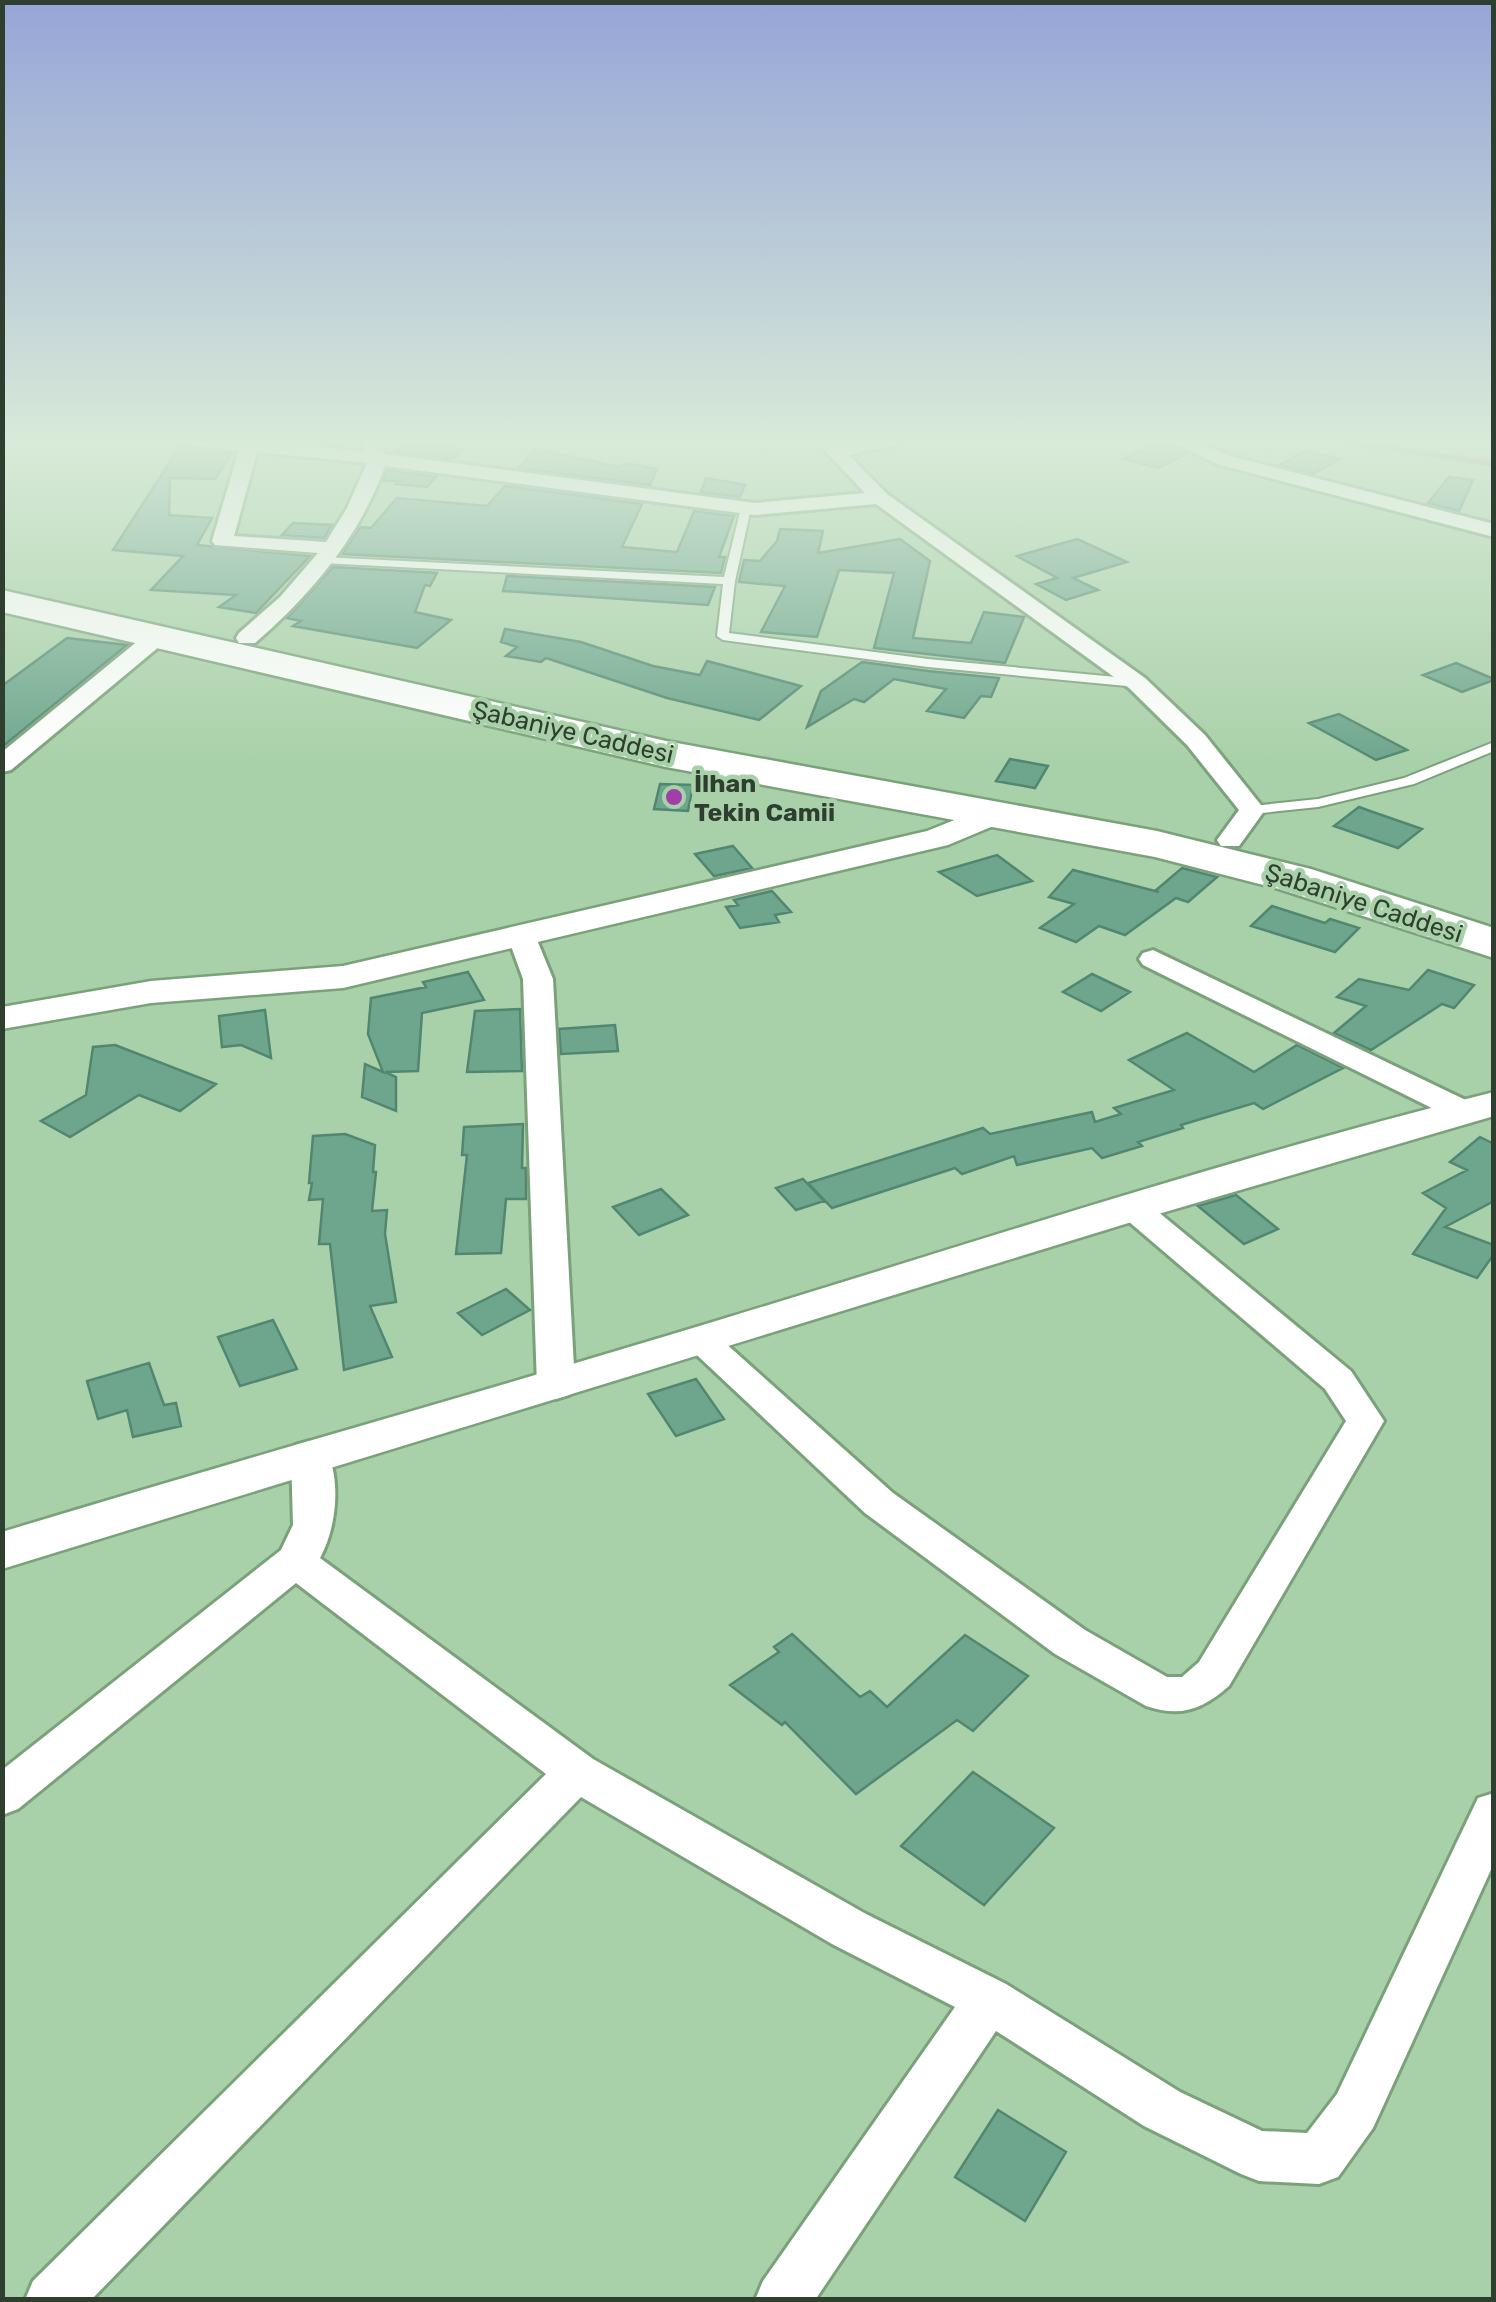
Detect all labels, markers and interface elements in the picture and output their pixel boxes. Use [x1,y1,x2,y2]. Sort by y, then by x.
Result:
street label: Şabaniye Caddesi [470,695,676,769]
place label: İlhan Tekin Camii [694,769,835,827]
marker: İlhan Tekin Camii [663,786,685,808]
street label: Şabaniye Caddesi [1262,857,1466,949]

